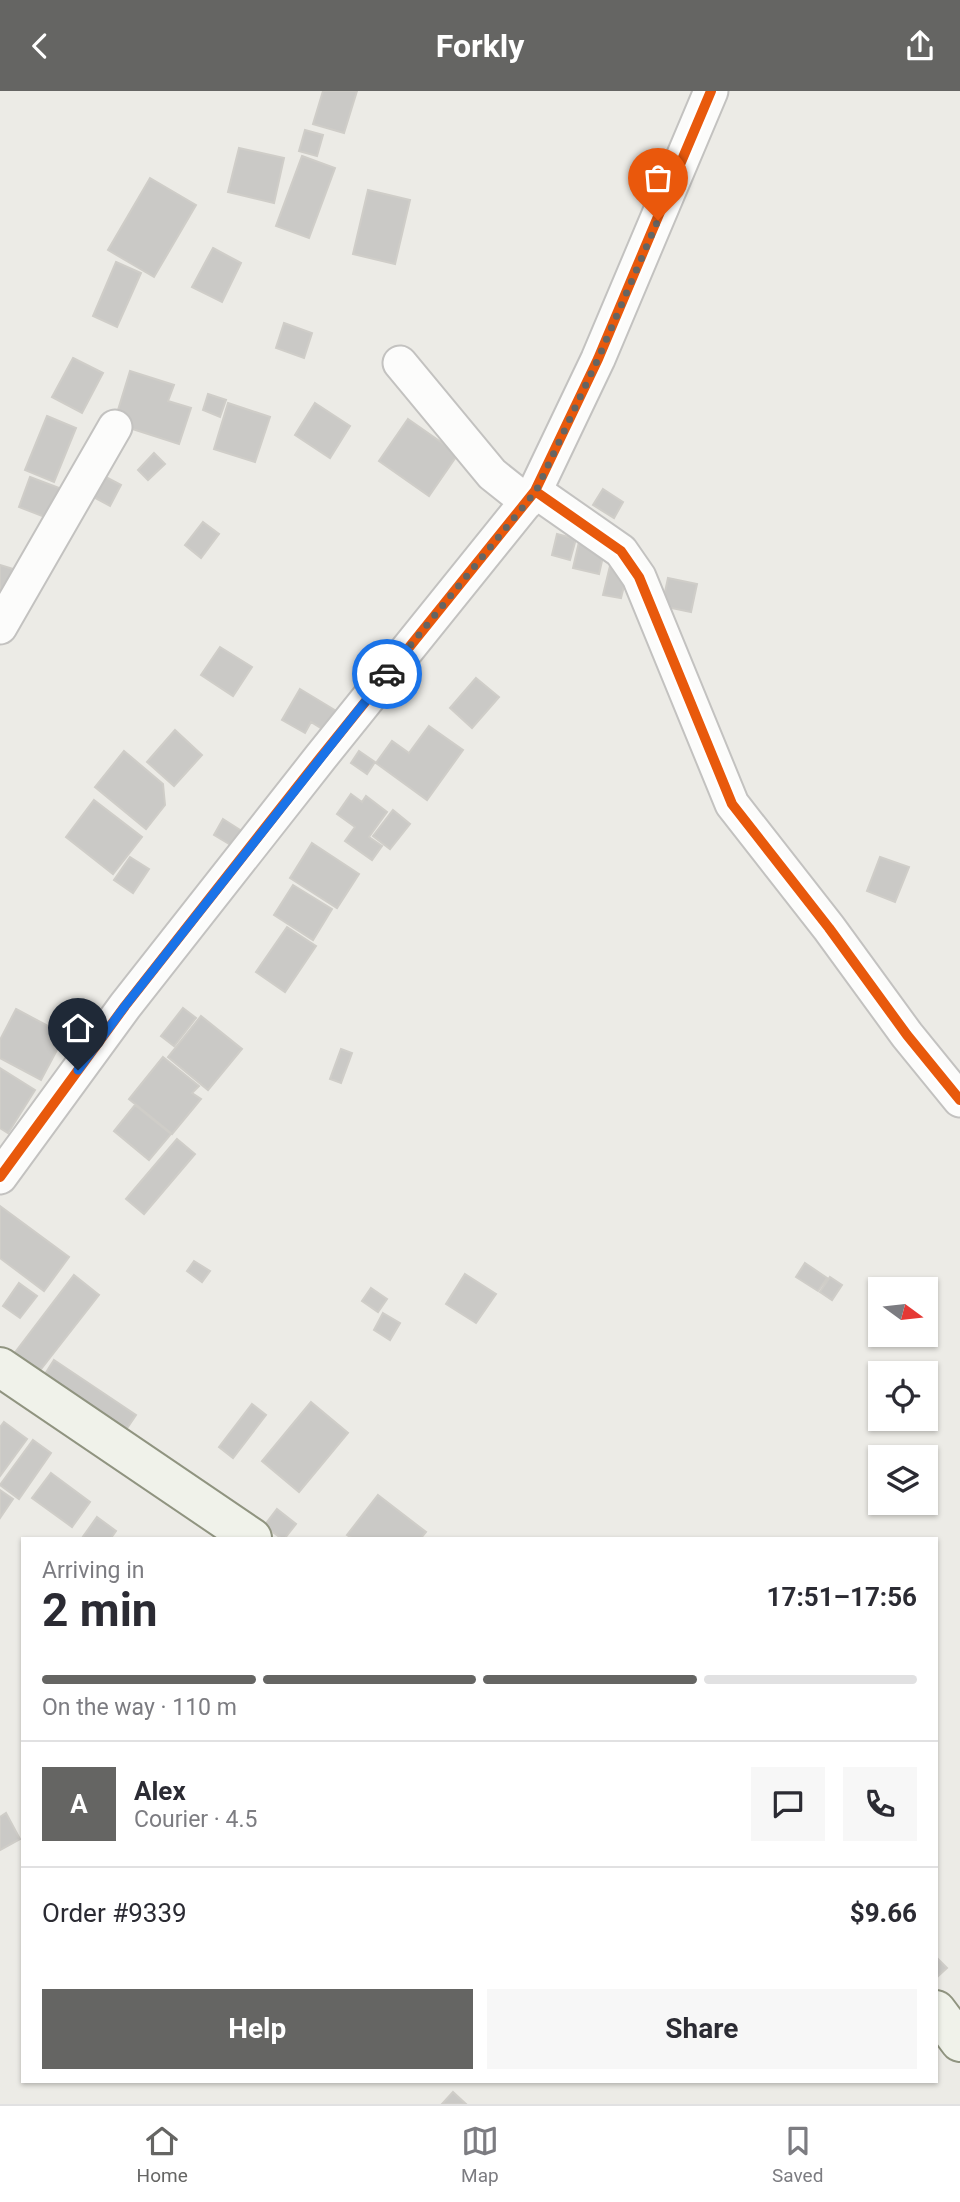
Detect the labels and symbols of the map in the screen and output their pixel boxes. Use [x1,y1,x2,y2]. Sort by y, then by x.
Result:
pin [628,148,688,220]
courier [352,639,422,709]
pin [48,998,108,1070]
north arrow [868,1277,938,1347]

